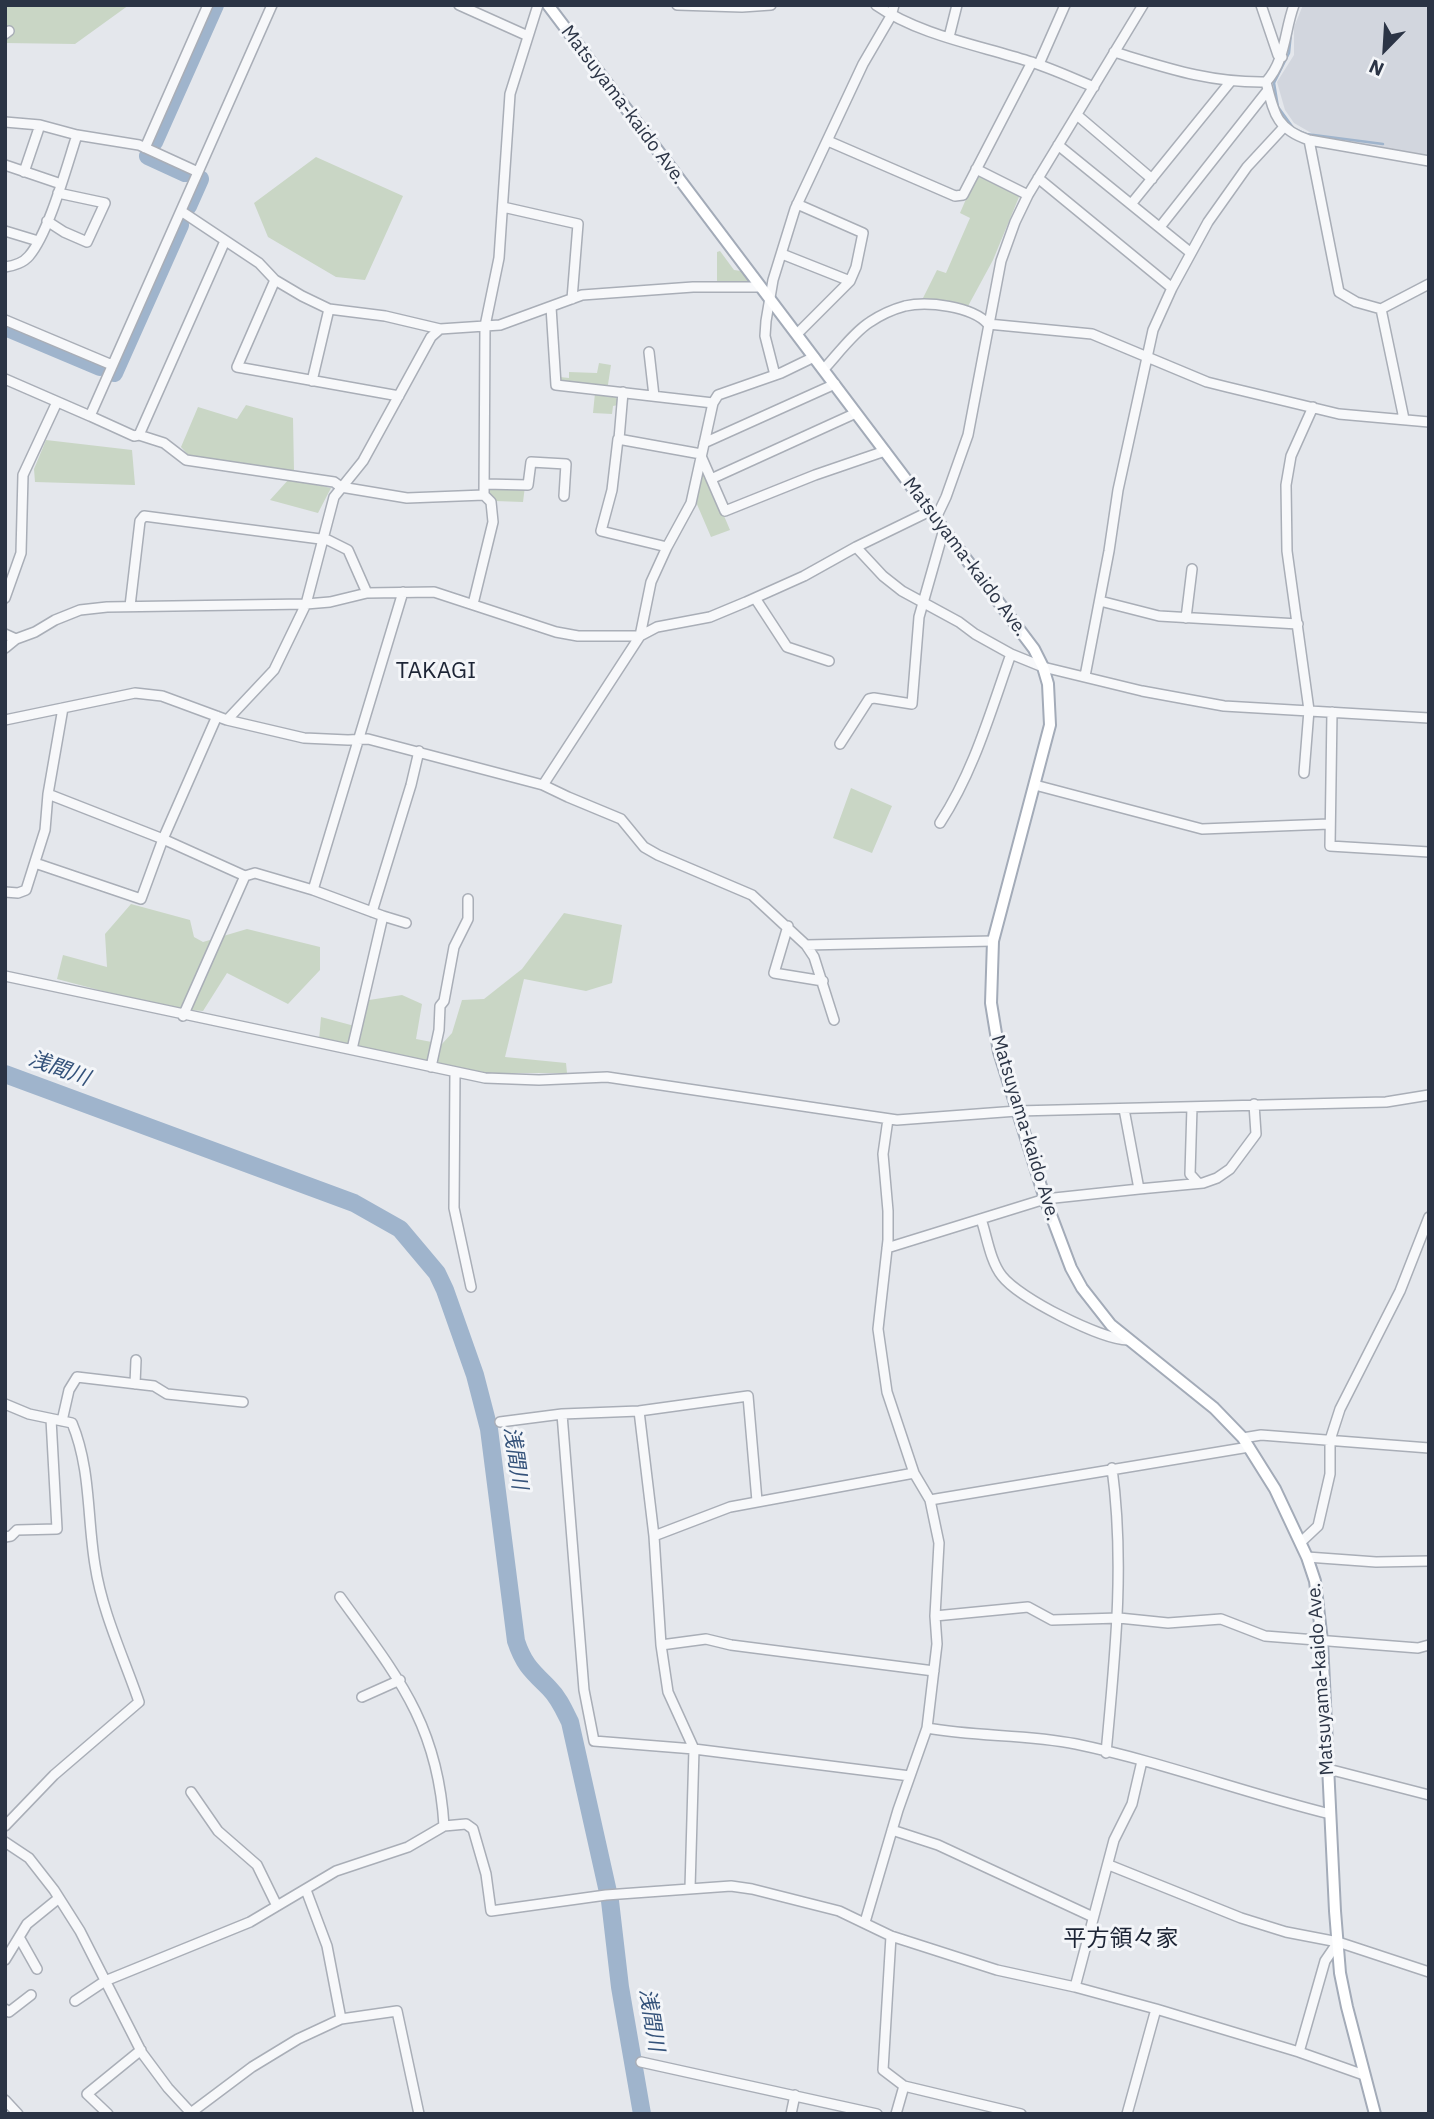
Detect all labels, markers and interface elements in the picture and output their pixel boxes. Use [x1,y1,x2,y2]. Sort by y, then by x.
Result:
north arrow [1350,14,1420,84]
street label: Matsuyama-kaido Ave. [556,21,690,189]
text: N [1365,54,1388,82]
street label: Matsuyama-kaido Ave. [898,473,1032,641]
district label: TAKAGI [390,657,482,685]
street label: Matsuyama-kaido Ave. [986,1032,1064,1224]
water label: 浅間川 [25,1046,93,1092]
water label: 浅間川 [498,1425,532,1491]
street label: Matsuyama-kaido Ave. [1303,1582,1339,1776]
district label: 平方領々家 [1064,1925,1178,1953]
water label: 浅間川 [634,1987,668,2053]

